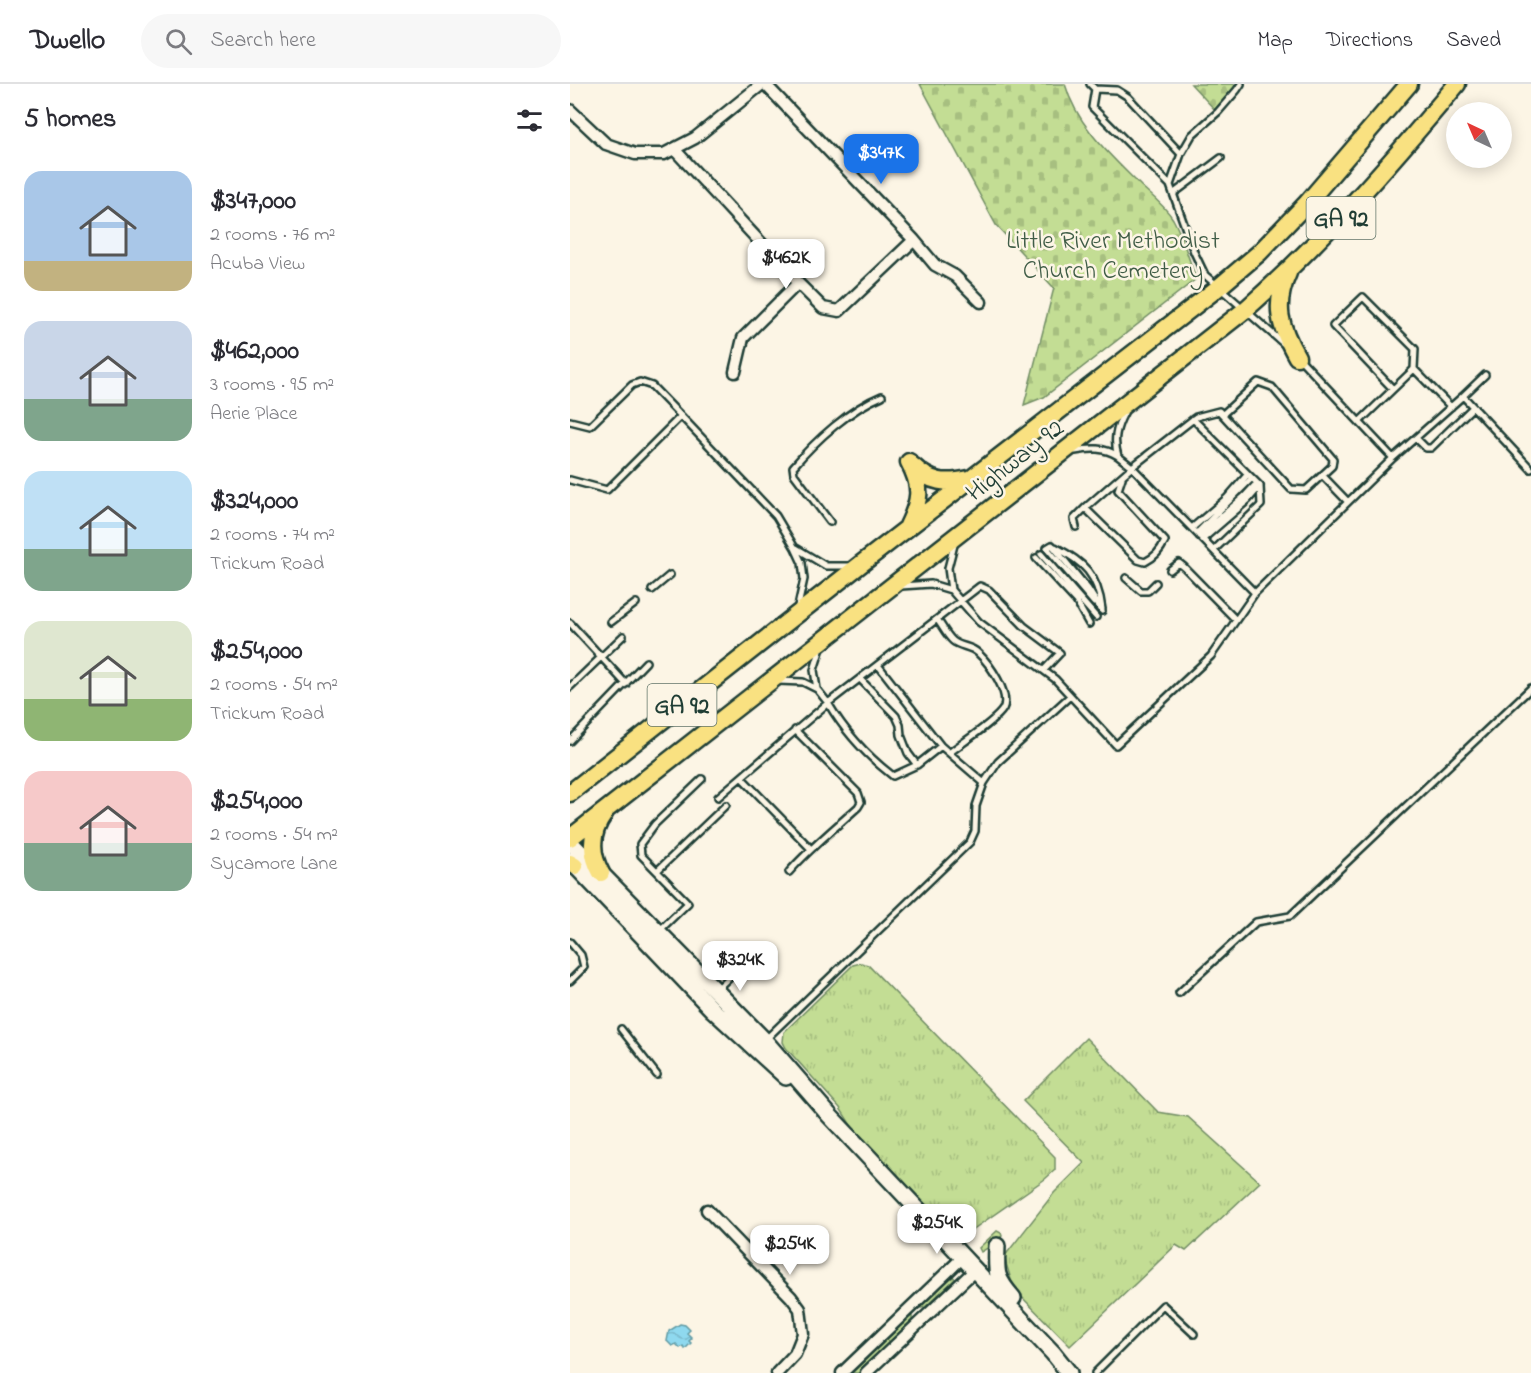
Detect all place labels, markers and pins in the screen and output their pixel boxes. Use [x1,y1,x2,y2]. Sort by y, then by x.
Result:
pin: $347K [839,134,923,185]
pin: $462K [744,239,828,290]
pin: $324K [698,941,782,992]
pin: $254K [895,1204,979,1255]
pin: $254K [748,1225,832,1276]

